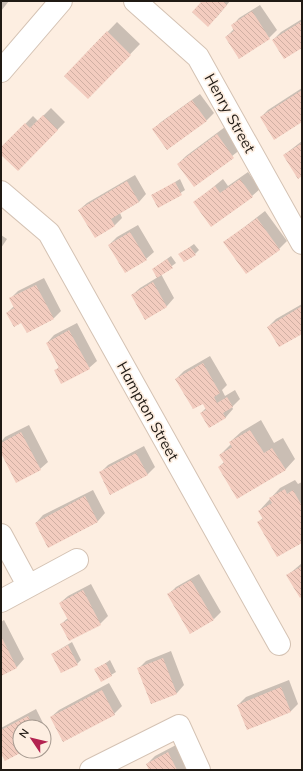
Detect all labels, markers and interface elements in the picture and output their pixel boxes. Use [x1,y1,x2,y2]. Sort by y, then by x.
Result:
street label: Henry Street [200,70,260,156]
street label: Hampton Street [113,358,183,464]
north arrow [12,719,52,759]
text: N [16,726,32,741]

